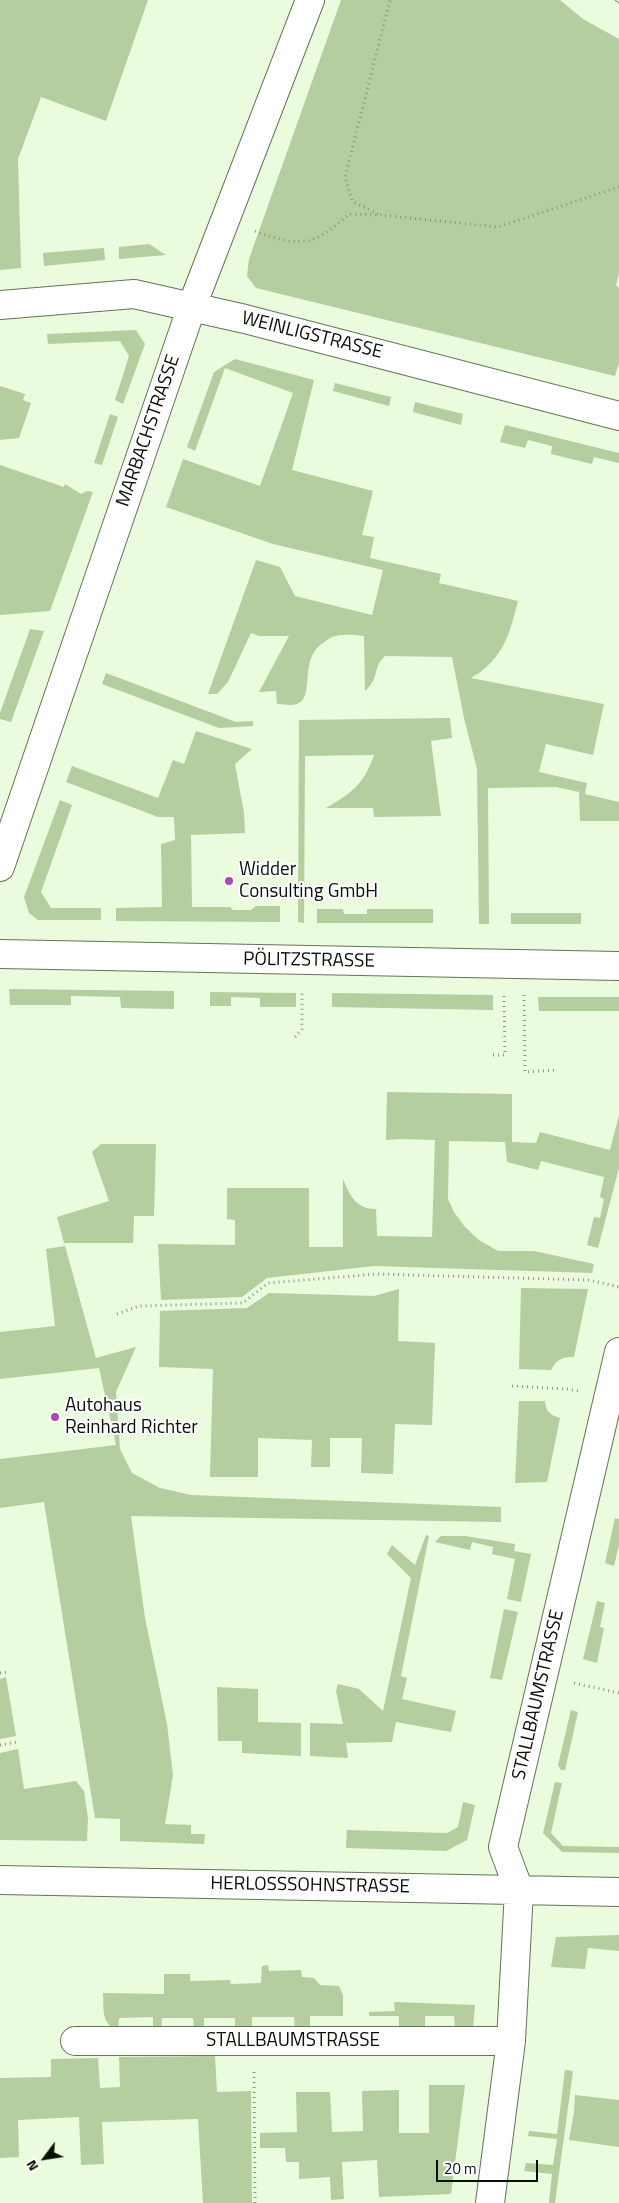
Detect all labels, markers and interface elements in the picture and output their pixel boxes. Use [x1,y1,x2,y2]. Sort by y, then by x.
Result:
street label: WEINLIGSTRASSE [239,307,385,365]
street label: MARBACHSTRASSE [112,352,186,510]
place label: Widder Consulting GmbH [239,859,378,903]
marker: Widder Consulting GmbH [223,875,235,887]
street label: PÖLITZSTRASSE [243,948,375,974]
place label: Autohaus Reinhard Richter [65,1395,198,1439]
marker: Autohaus Reinhard Richter [49,1411,61,1423]
street label: STALLBAUMSTRASSE [508,1608,570,1782]
street label: HERLOSSSOHNSTRASSE [210,1873,410,1899]
street label: STALLBAUMSTRASSE [206,2030,380,2052]
north arrow [20,2133,70,2183]
scale bar [439,2150,542,2182]
text: N [20,2156,43,2176]
text: 20 m [444,2157,477,2180]

